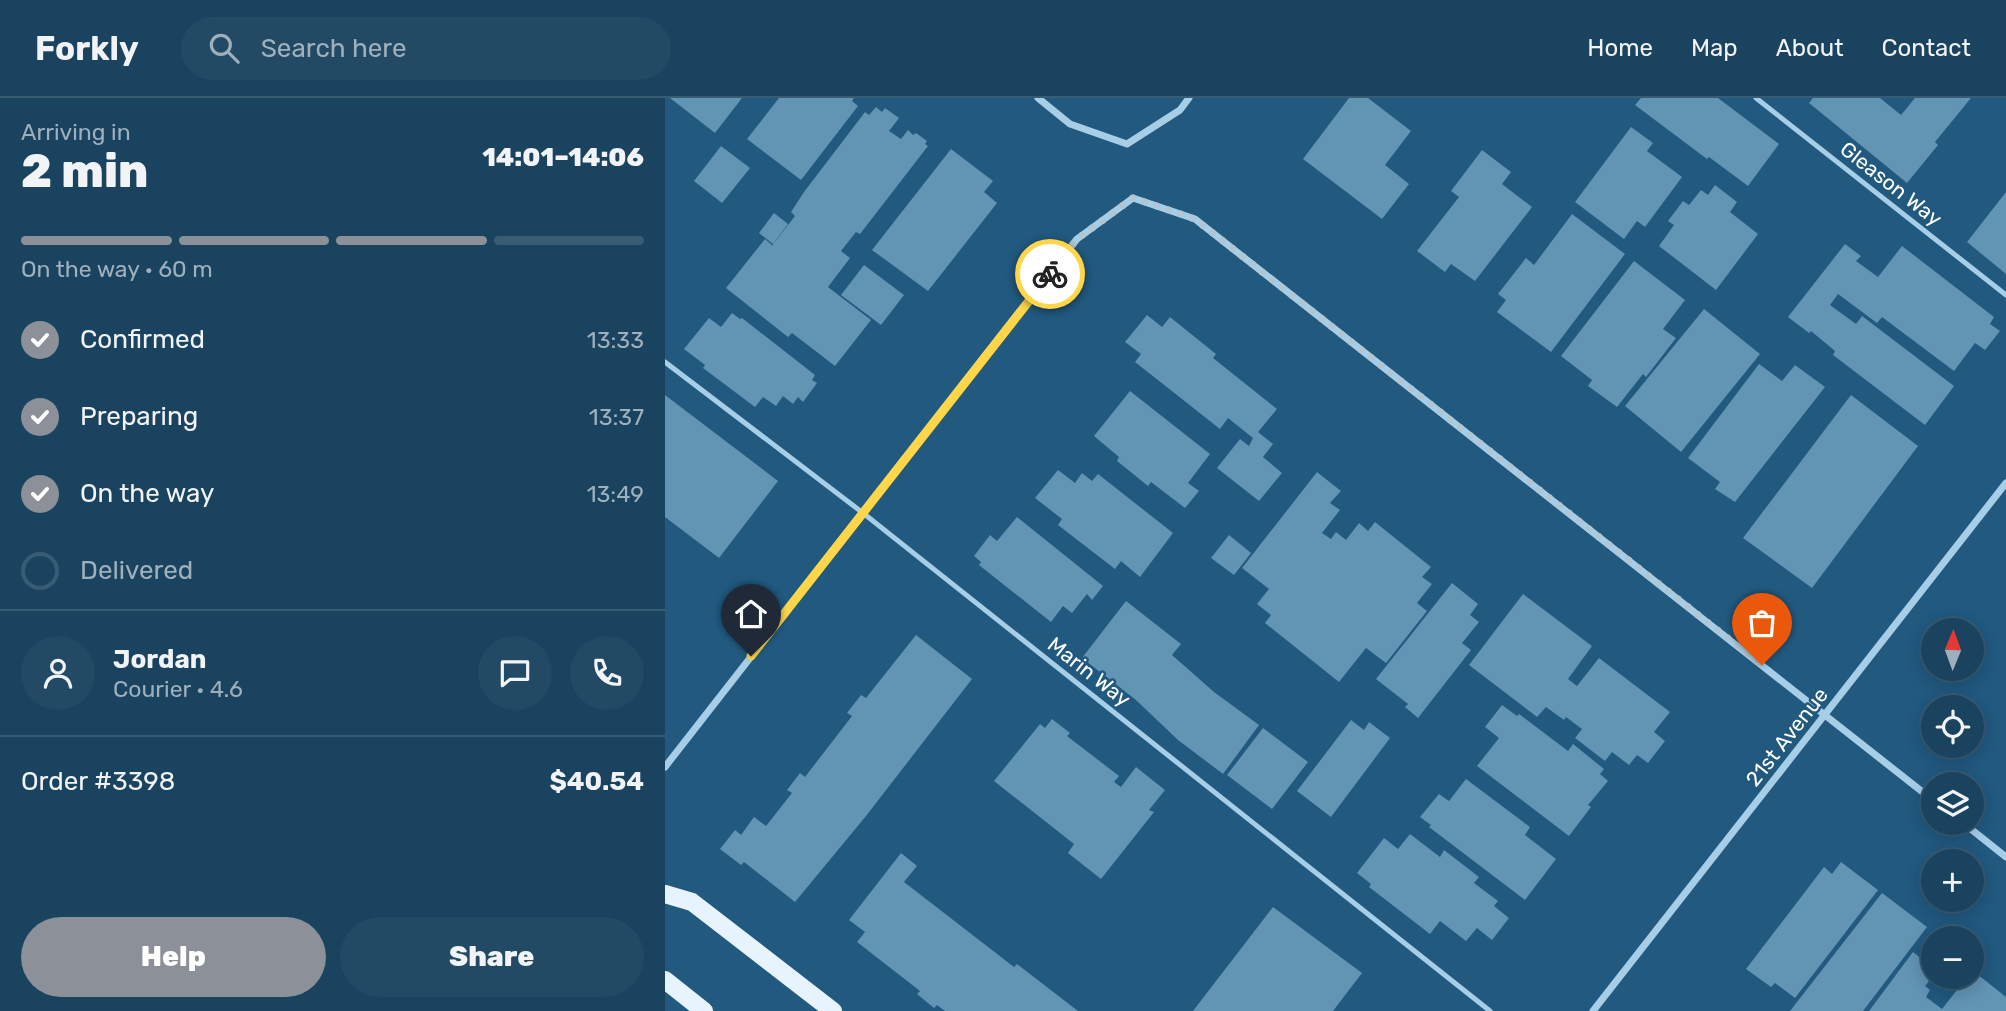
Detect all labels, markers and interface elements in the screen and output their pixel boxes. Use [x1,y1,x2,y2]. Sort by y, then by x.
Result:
search box [181,17,671,80]
text: Forkly [35,29,139,68]
icon: search [205,29,243,67]
text: Search here [261,33,407,64]
text: Home [1587,34,1653,62]
text: Map [1691,34,1738,62]
text: About [1776,34,1844,62]
text: Contact [1882,34,1971,62]
text: Arriving in [21,118,131,146]
street label: Gleason Way [1835,136,1948,231]
text: 14:01–14:06 [482,142,644,173]
text: 2 min [21,144,148,199]
courier [1015,239,1085,309]
text: On the way · 60 m [21,255,213,283]
icon: bike [1031,255,1069,293]
icon: check [21,321,59,359]
text: Confirmed [80,324,205,355]
text: 13:33 [587,326,644,354]
icon: check [21,398,59,436]
text: Preparing [80,401,198,432]
text: 13:37 [589,403,644,431]
icon: check [21,475,59,513]
text: On the way [80,478,214,509]
text: 13:49 [587,480,644,508]
text: Delivered [80,555,193,586]
pin [721,584,781,656]
pin [1732,593,1792,665]
icon: home [732,595,770,633]
icon: bag [1743,604,1781,642]
north arrow [1921,618,1985,681]
map controls [1921,618,1984,989]
street label: Marin Way [1043,632,1136,712]
button: person [21,636,95,710]
button: chat [478,636,552,710]
button: phone [570,636,644,710]
text: Jordan [113,644,206,675]
text: Courier · 4.6 [113,675,243,703]
street label: 21st Avenue [1740,682,1833,791]
button: locate [1921,695,1984,758]
text: Order #3398 [21,766,175,797]
text: $40.54 [549,766,644,797]
button: layers [1921,772,1984,835]
button: + [1921,849,1984,912]
button: Help [21,917,326,997]
button: Share [340,917,644,997]
button: − [1921,926,1984,989]

